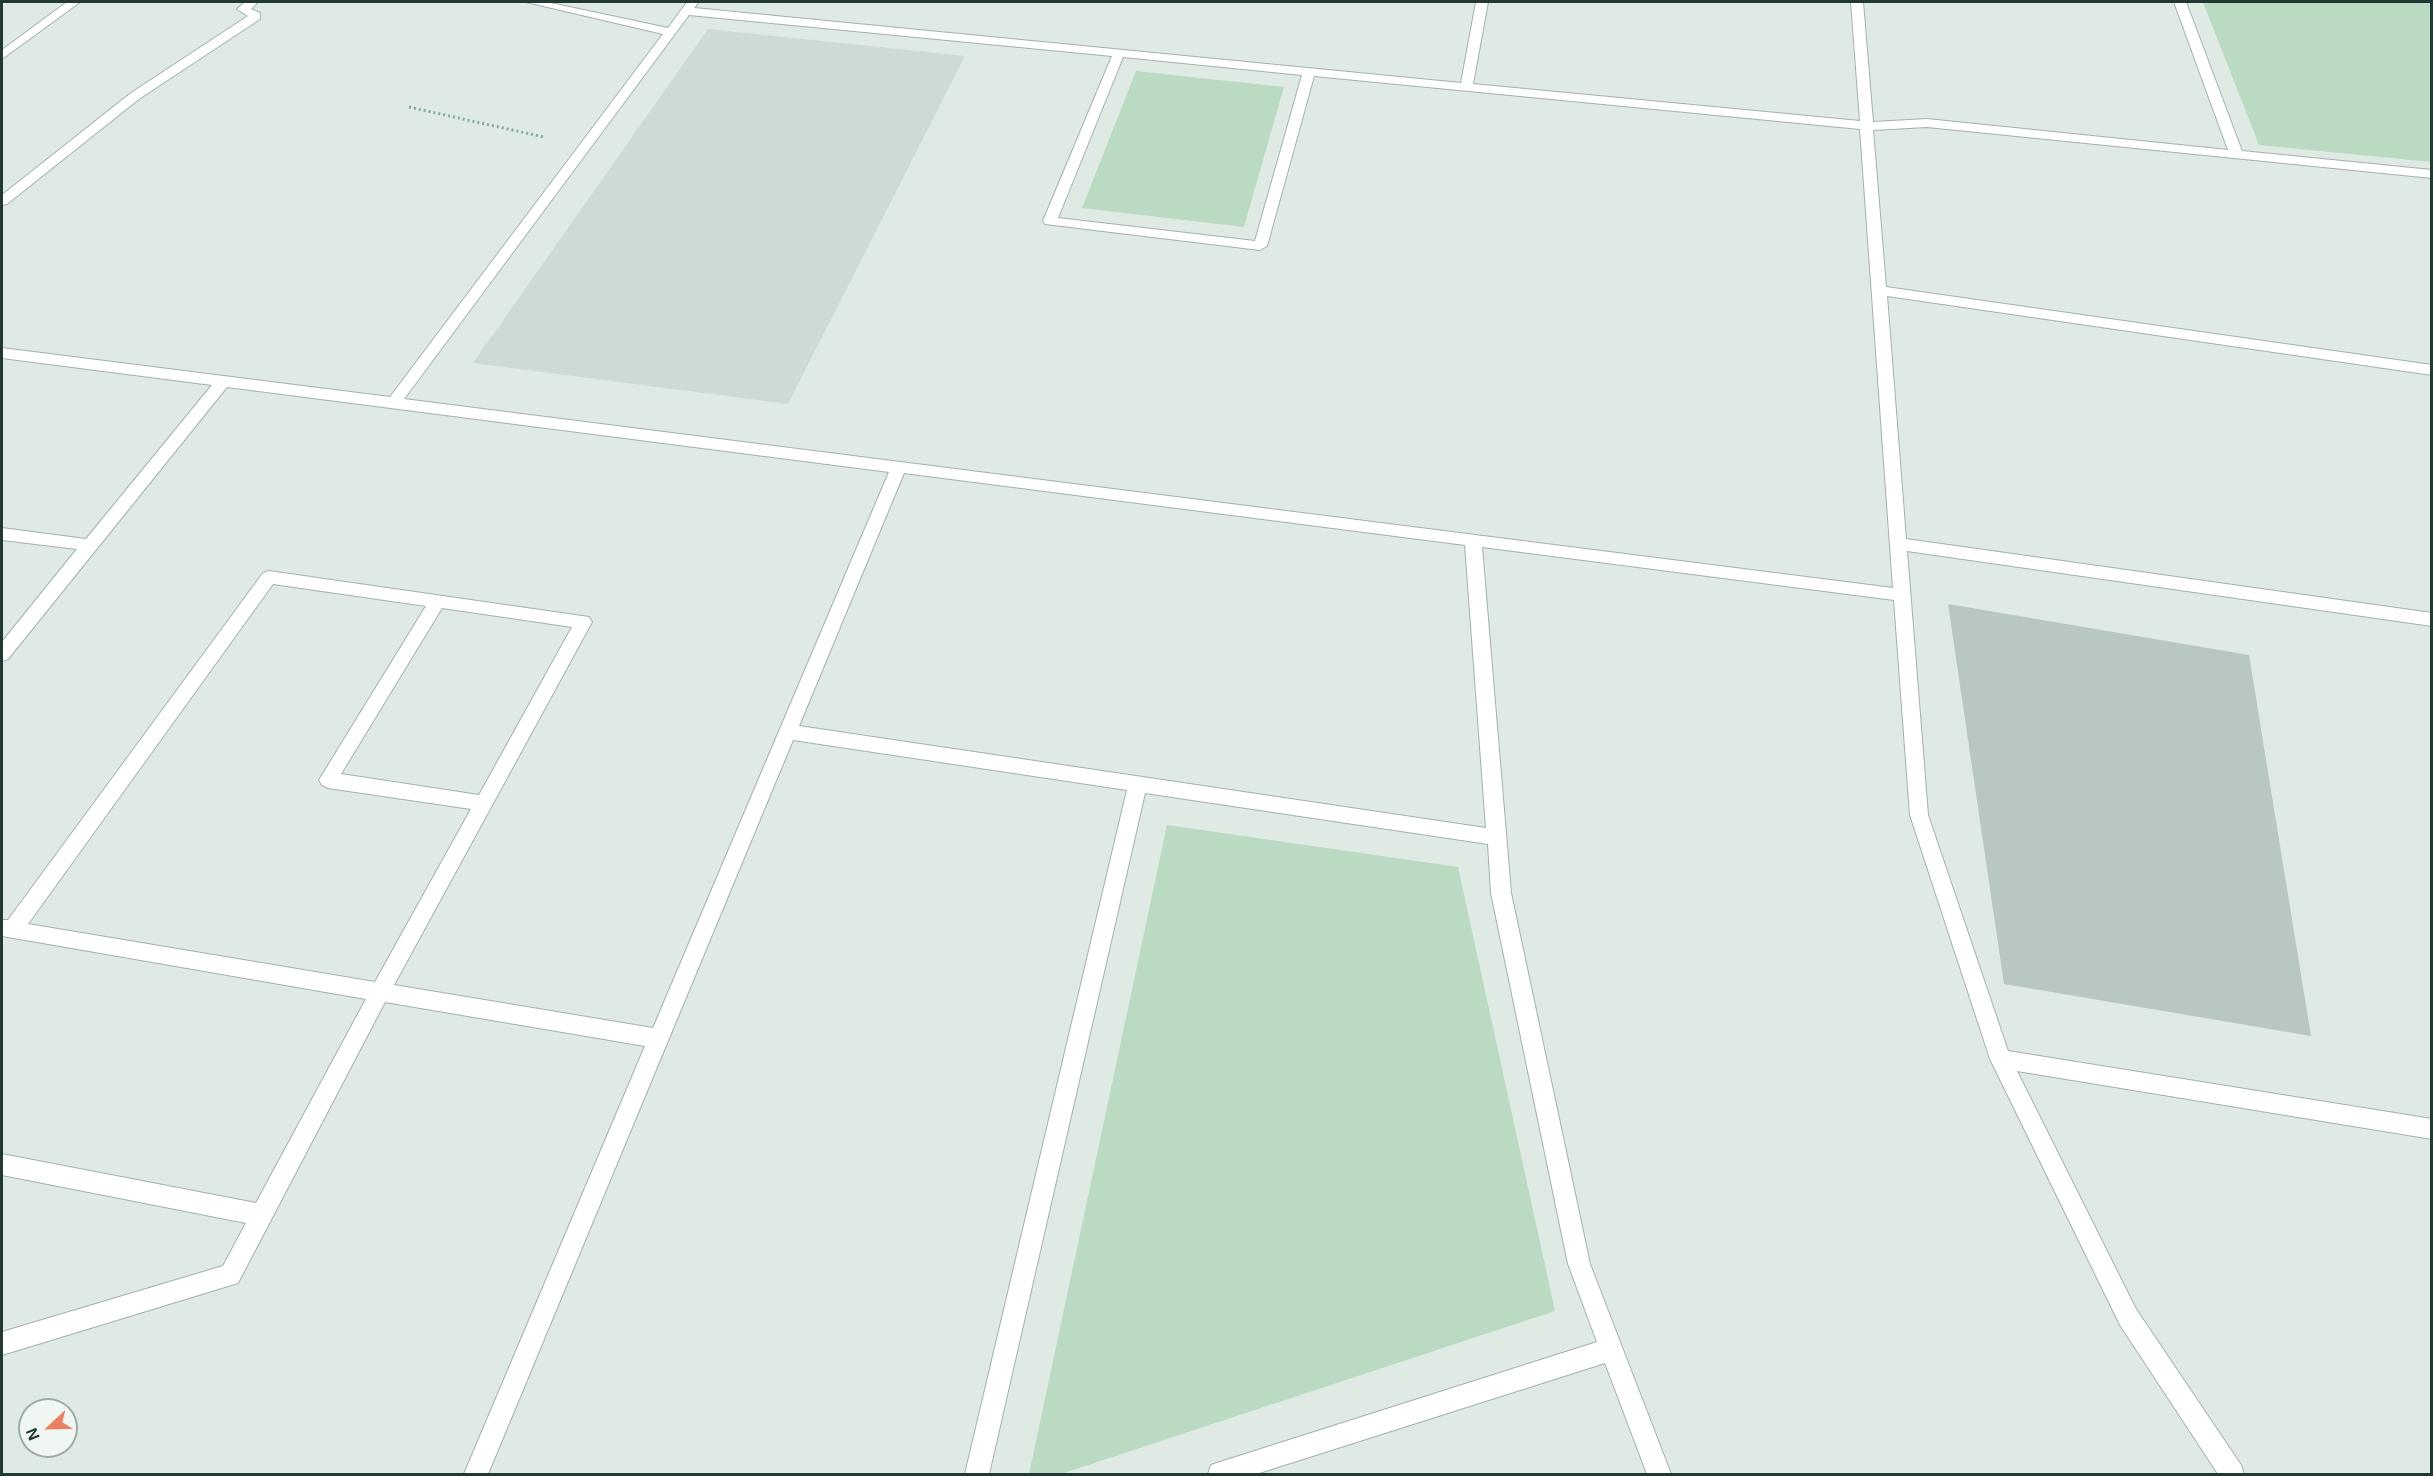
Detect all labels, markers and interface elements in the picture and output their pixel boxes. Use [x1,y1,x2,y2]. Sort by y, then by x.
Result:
north arrow [18,1398,78,1458]
text: N [23,1426,43,1443]

